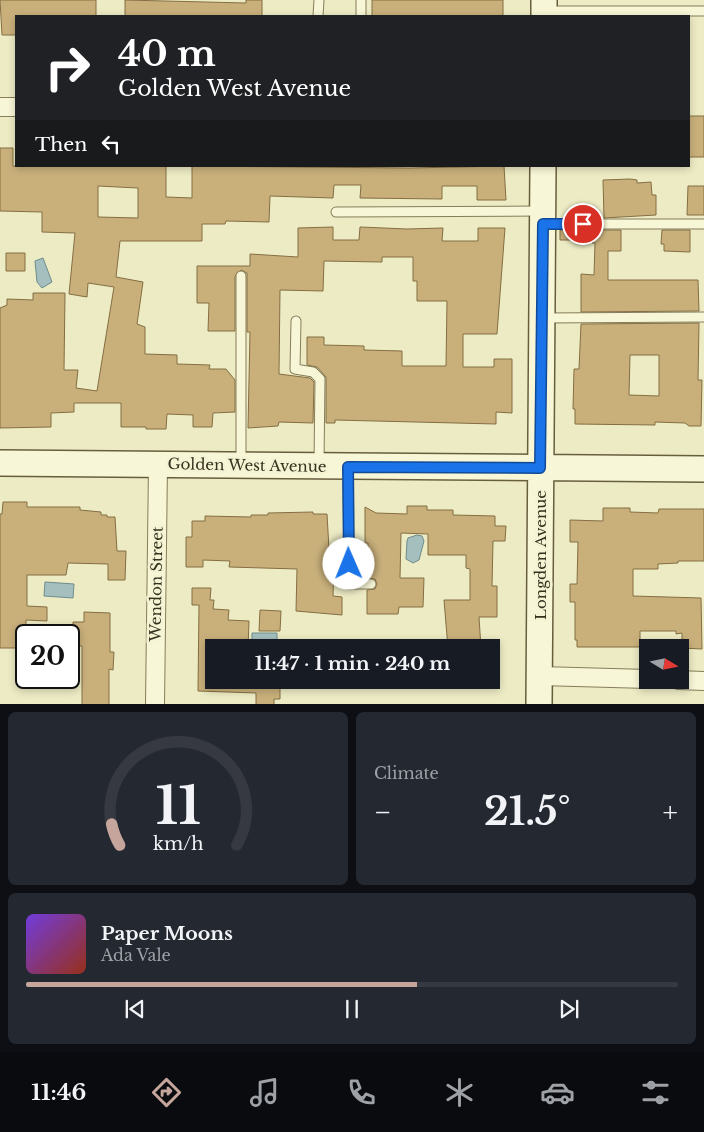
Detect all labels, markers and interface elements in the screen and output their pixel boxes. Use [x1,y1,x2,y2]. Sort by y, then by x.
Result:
text: 40 m [118,32,216,75]
icon: right [35,35,100,100]
text: Golden West Avenue [118,75,351,102]
icon: left [97,130,125,158]
text: Then [35,133,87,156]
pin [562,203,604,245]
icon: arrive [569,210,597,238]
street label: Golden West Avenue [167,454,327,476]
street label: Longden Avenue [531,490,550,620]
street label: Wendon Street [145,526,167,643]
position arrow [322,537,374,589]
speed limit sign: 20 [15,624,80,689]
north arrow [639,639,689,689]
map controls [639,639,689,689]
text: 11:47 · 1 min · 240 m [255,652,450,675]
text: Climate [374,763,439,783]
text: 11 [155,774,201,838]
text: 21.5° [484,788,570,835]
text: − [374,795,392,830]
text: + [663,795,678,830]
text: km/h [153,833,203,855]
text: Paper Moons [101,922,233,945]
text: Ada Vale [101,945,171,965]
icon: previous [121,995,149,1023]
icon: pause [338,995,366,1023]
icon: next [555,995,583,1023]
icon: directions [149,1075,184,1110]
icon: music [247,1075,282,1110]
icon: phone [344,1075,379,1110]
icon: climate [442,1075,477,1110]
icon: car [540,1075,575,1110]
icon: filters [638,1075,673,1110]
text: 11:46 [31,1079,86,1106]

